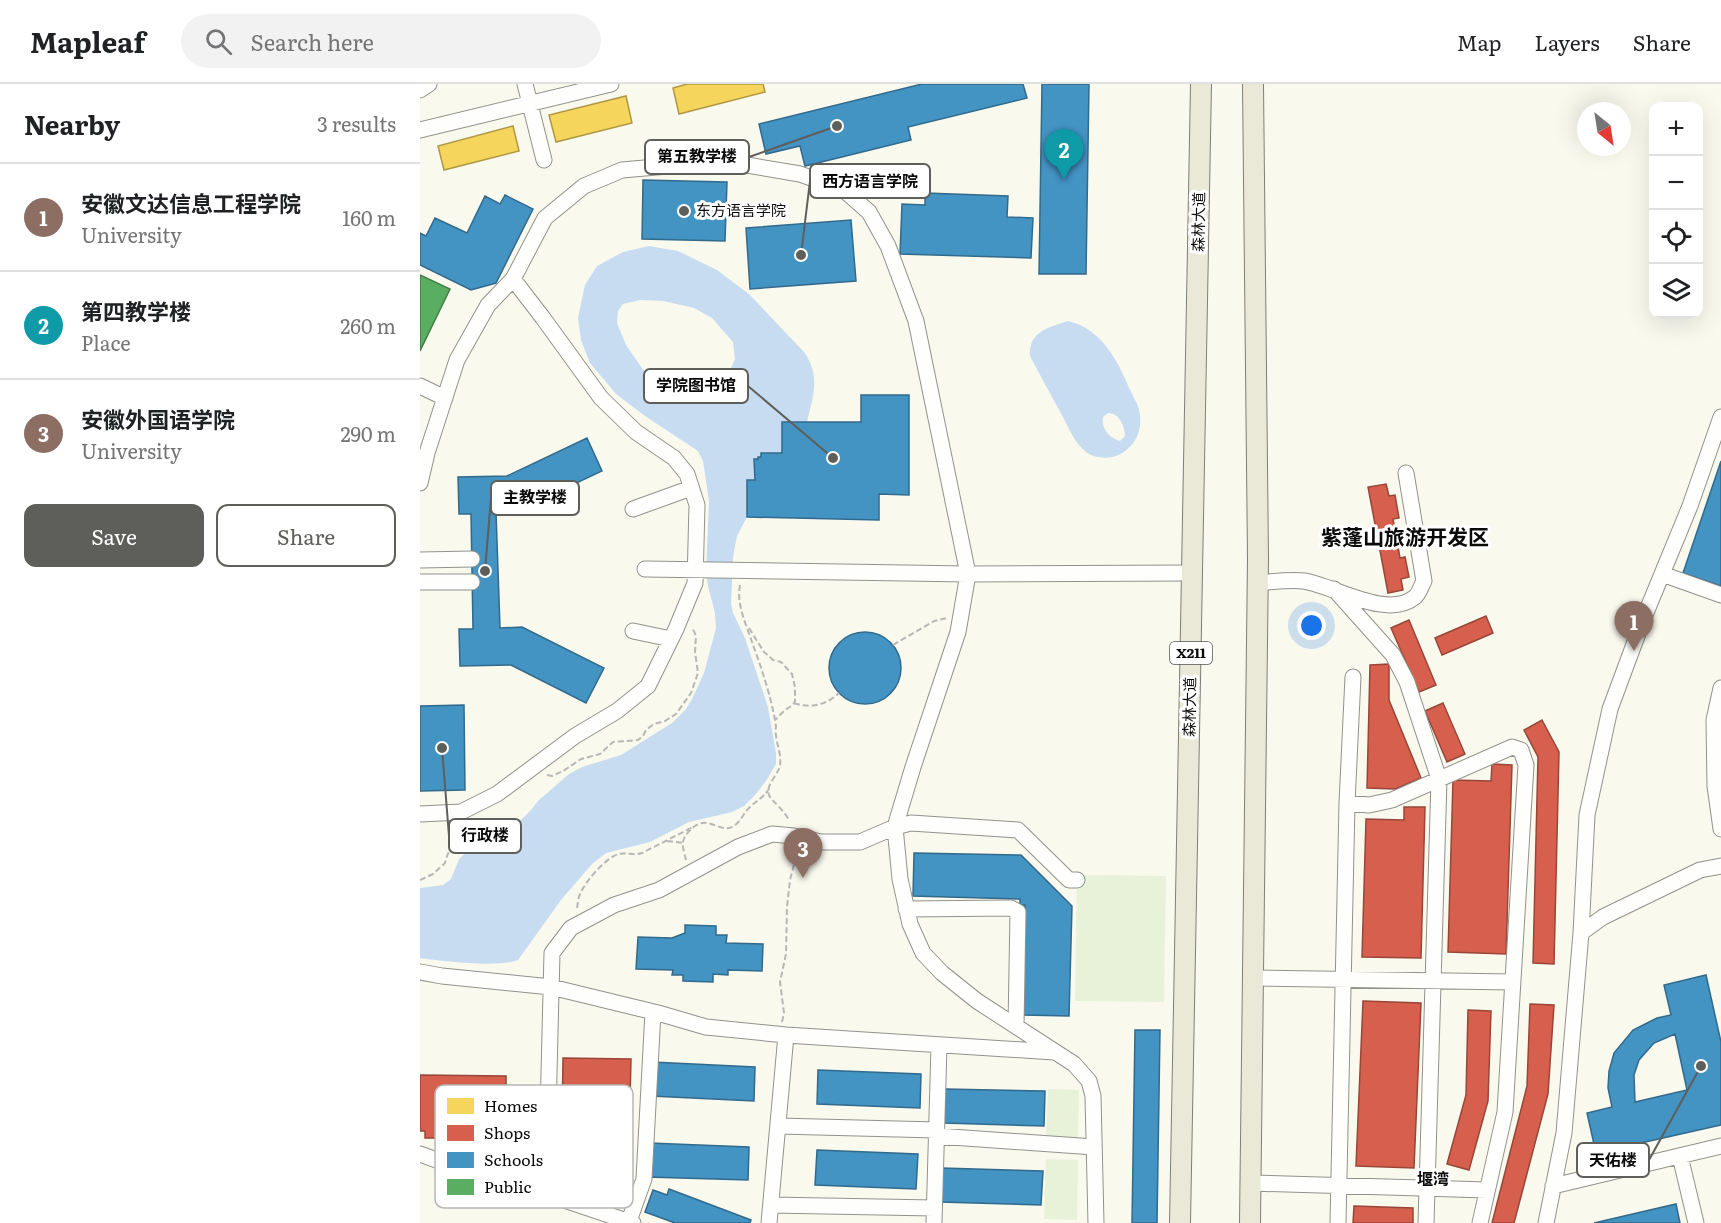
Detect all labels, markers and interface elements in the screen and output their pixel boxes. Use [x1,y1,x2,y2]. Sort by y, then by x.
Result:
search box [181,14,601,68]
text: Mapleaf [30,20,145,62]
icon: search [202,25,235,58]
text: Search here [250,25,374,58]
text: Map [1457,26,1502,57]
text: Layers [1535,26,1600,57]
text: Share [1633,26,1691,57]
north arrow [1577,102,1631,156]
map controls [1649,102,1703,318]
button: + [1649,102,1703,156]
text: Nearby [24,104,120,143]
text: 3 results [317,108,396,138]
pin: 2 [1044,130,1084,179]
callout: 第五教学楼 [645,140,749,174]
text: 第五教学楼 [657,143,737,167]
button: − [1649,156,1703,210]
callout: 西方语言学院 [810,164,930,198]
text: 西方语言学院 [822,168,918,192]
text: 安徽文达信息工程学院 [81,186,301,219]
street label: 森林大道 [1185,192,1210,252]
place label: 东方语言学院 [696,198,786,221]
text: 1 [39,202,48,232]
text: 160 m [342,202,396,232]
marker: 东方语言学院 [677,204,691,218]
button: locate [1649,210,1703,264]
text: University [81,219,182,249]
button: layers [1649,264,1703,318]
text: 第四教学楼 [81,294,191,327]
text: 2 [38,310,49,340]
text: 260 m [340,310,396,340]
text: Place [81,327,131,357]
callout: 学院图书馆 [644,369,748,403]
text: 学院图书馆 [656,372,736,396]
text: 安徽外国语学院 [81,402,235,435]
text: 3 [38,418,49,448]
text: 290 m [340,418,396,448]
text: University [81,435,182,465]
callout: 主教学楼 [491,481,579,515]
text: 主教学楼 [503,484,567,508]
button: Save [24,504,204,567]
button: Share [216,504,396,567]
district label: 紫蓬山旅游开发区 [1321,520,1489,551]
pin: 1 [1614,602,1654,651]
your location [1297,611,1326,640]
road number: X211 [1170,642,1212,664]
street label: 森林大道 [1176,677,1201,737]
callout: 行政楼 [449,819,521,853]
text: 行政楼 [461,822,509,846]
pin: 3 [784,828,823,878]
legend [435,1085,633,1208]
text: Homes [484,1093,537,1117]
text: Shops [484,1120,530,1144]
callout: 天佑楼 [1577,1143,1649,1177]
text: Schools [484,1147,543,1171]
text: 天佑楼 [1589,1147,1637,1171]
district label: 堰湾 [1417,1166,1449,1190]
text: Public [484,1174,532,1198]

